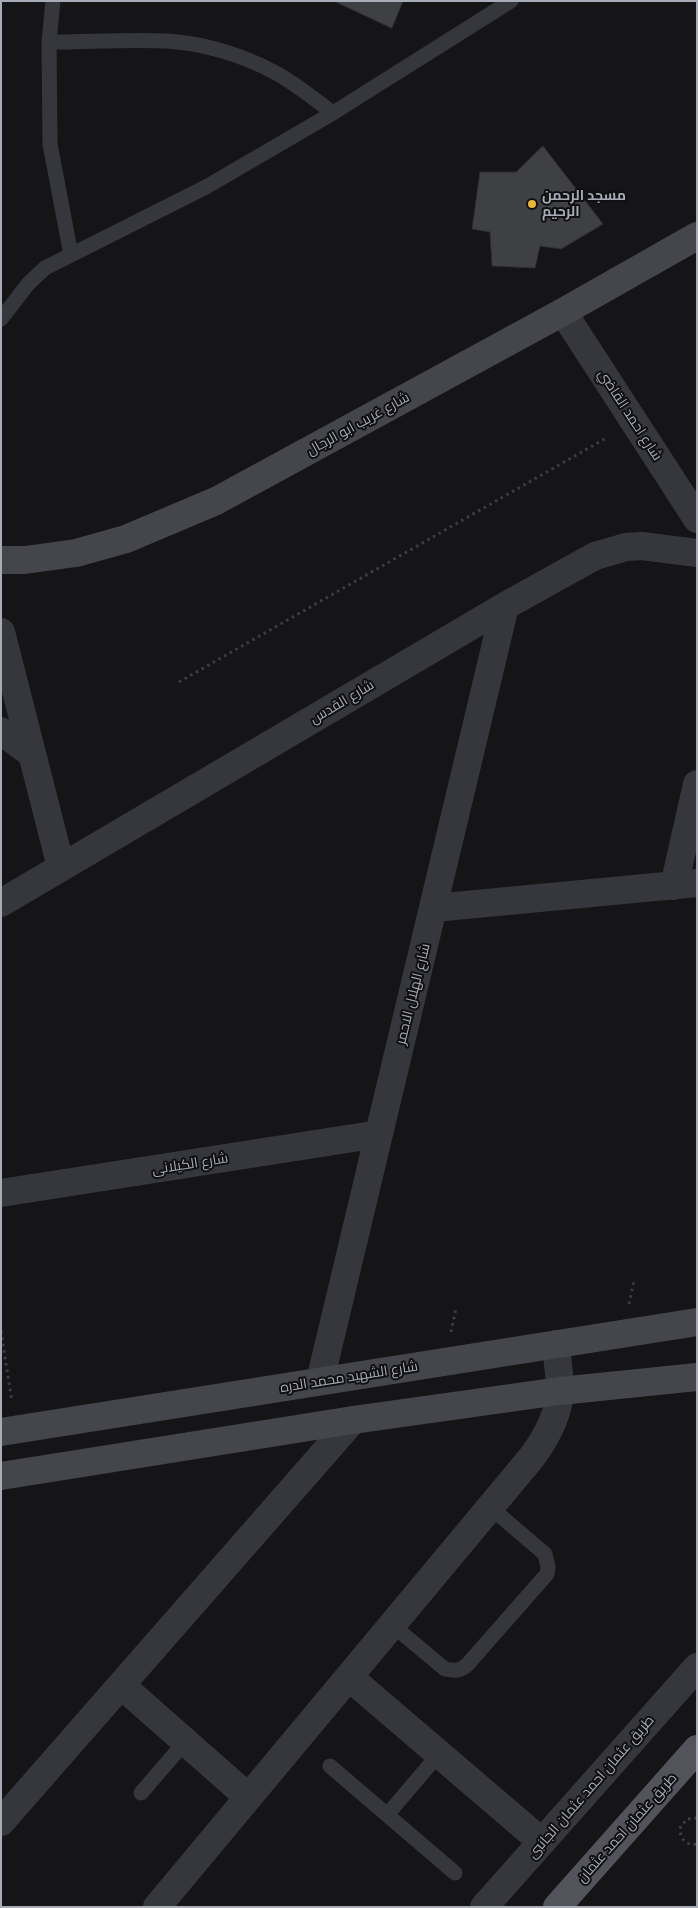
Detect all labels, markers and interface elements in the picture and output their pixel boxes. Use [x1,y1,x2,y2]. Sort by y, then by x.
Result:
place label: مسجد الرحمن الرحيم [542,188,626,220]
marker: مسجد الرحمن الرحيم [526,198,538,210]
street label: شارع احمد القاضي [594,366,666,464]
street label: شارع غريب ابو الرجال [304,389,412,459]
street label: شارع القدس [307,676,377,728]
street label: شارع الهلال الاحمر [392,942,434,1046]
street label: شارع الكيلانى [151,1150,229,1178]
street label: شارع الشهيد محمد الدره [279,1358,419,1396]
street label: طريق عثمان احمد عثمان الجانبى [524,1712,658,1862]
street label: طريق عثمان احمد عثمان [573,1770,681,1886]

